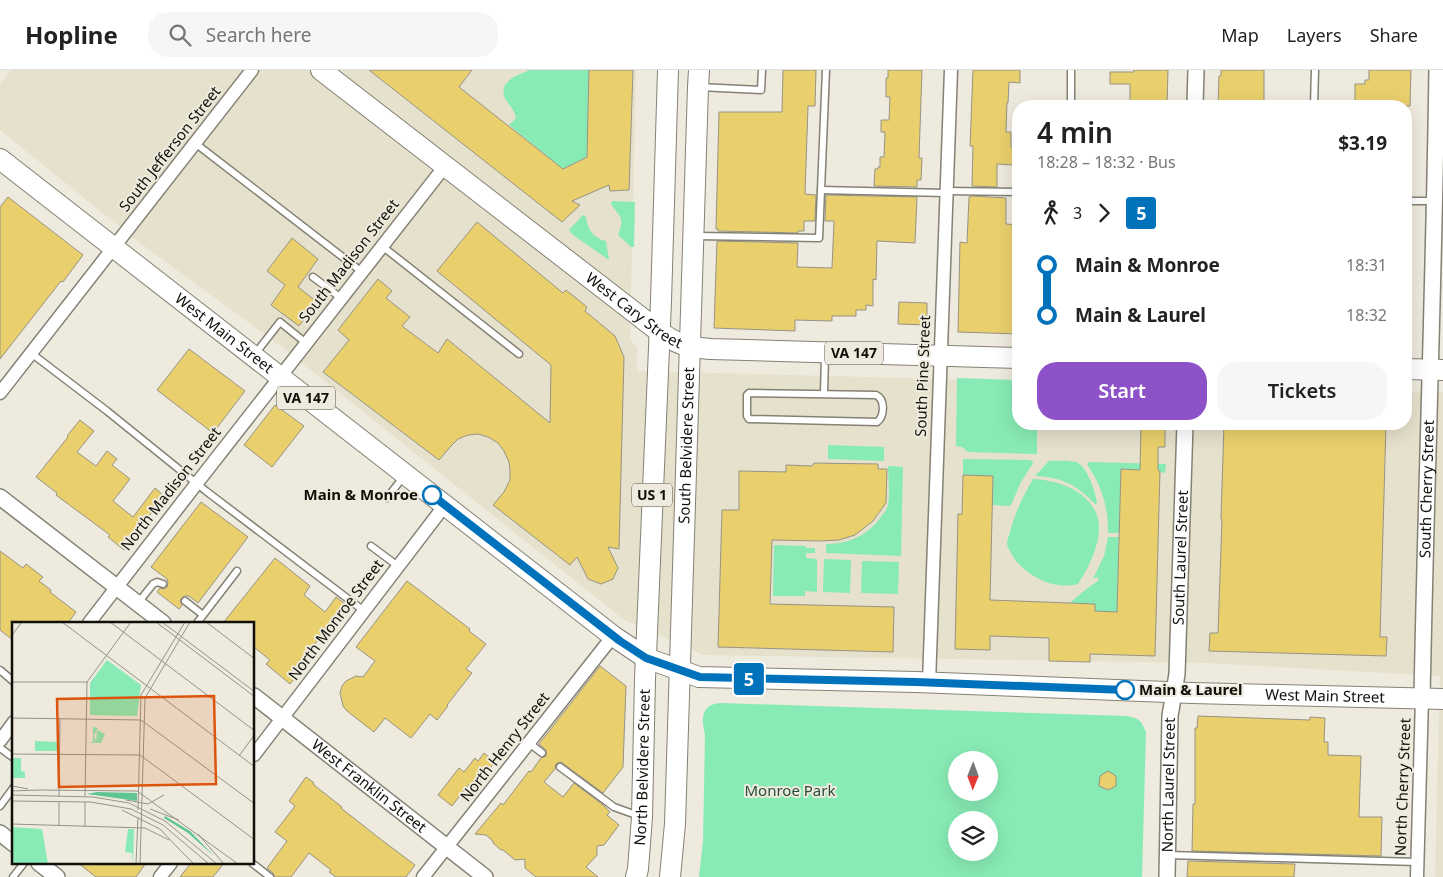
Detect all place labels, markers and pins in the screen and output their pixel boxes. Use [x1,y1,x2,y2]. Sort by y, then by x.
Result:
place label: Main & Monroe [304,484,418,504]
marker: Main & Monroe [422,485,442,505]
place label: Main & Laurel [1139,679,1242,699]
marker: Main & Laurel [1115,680,1135,700]

